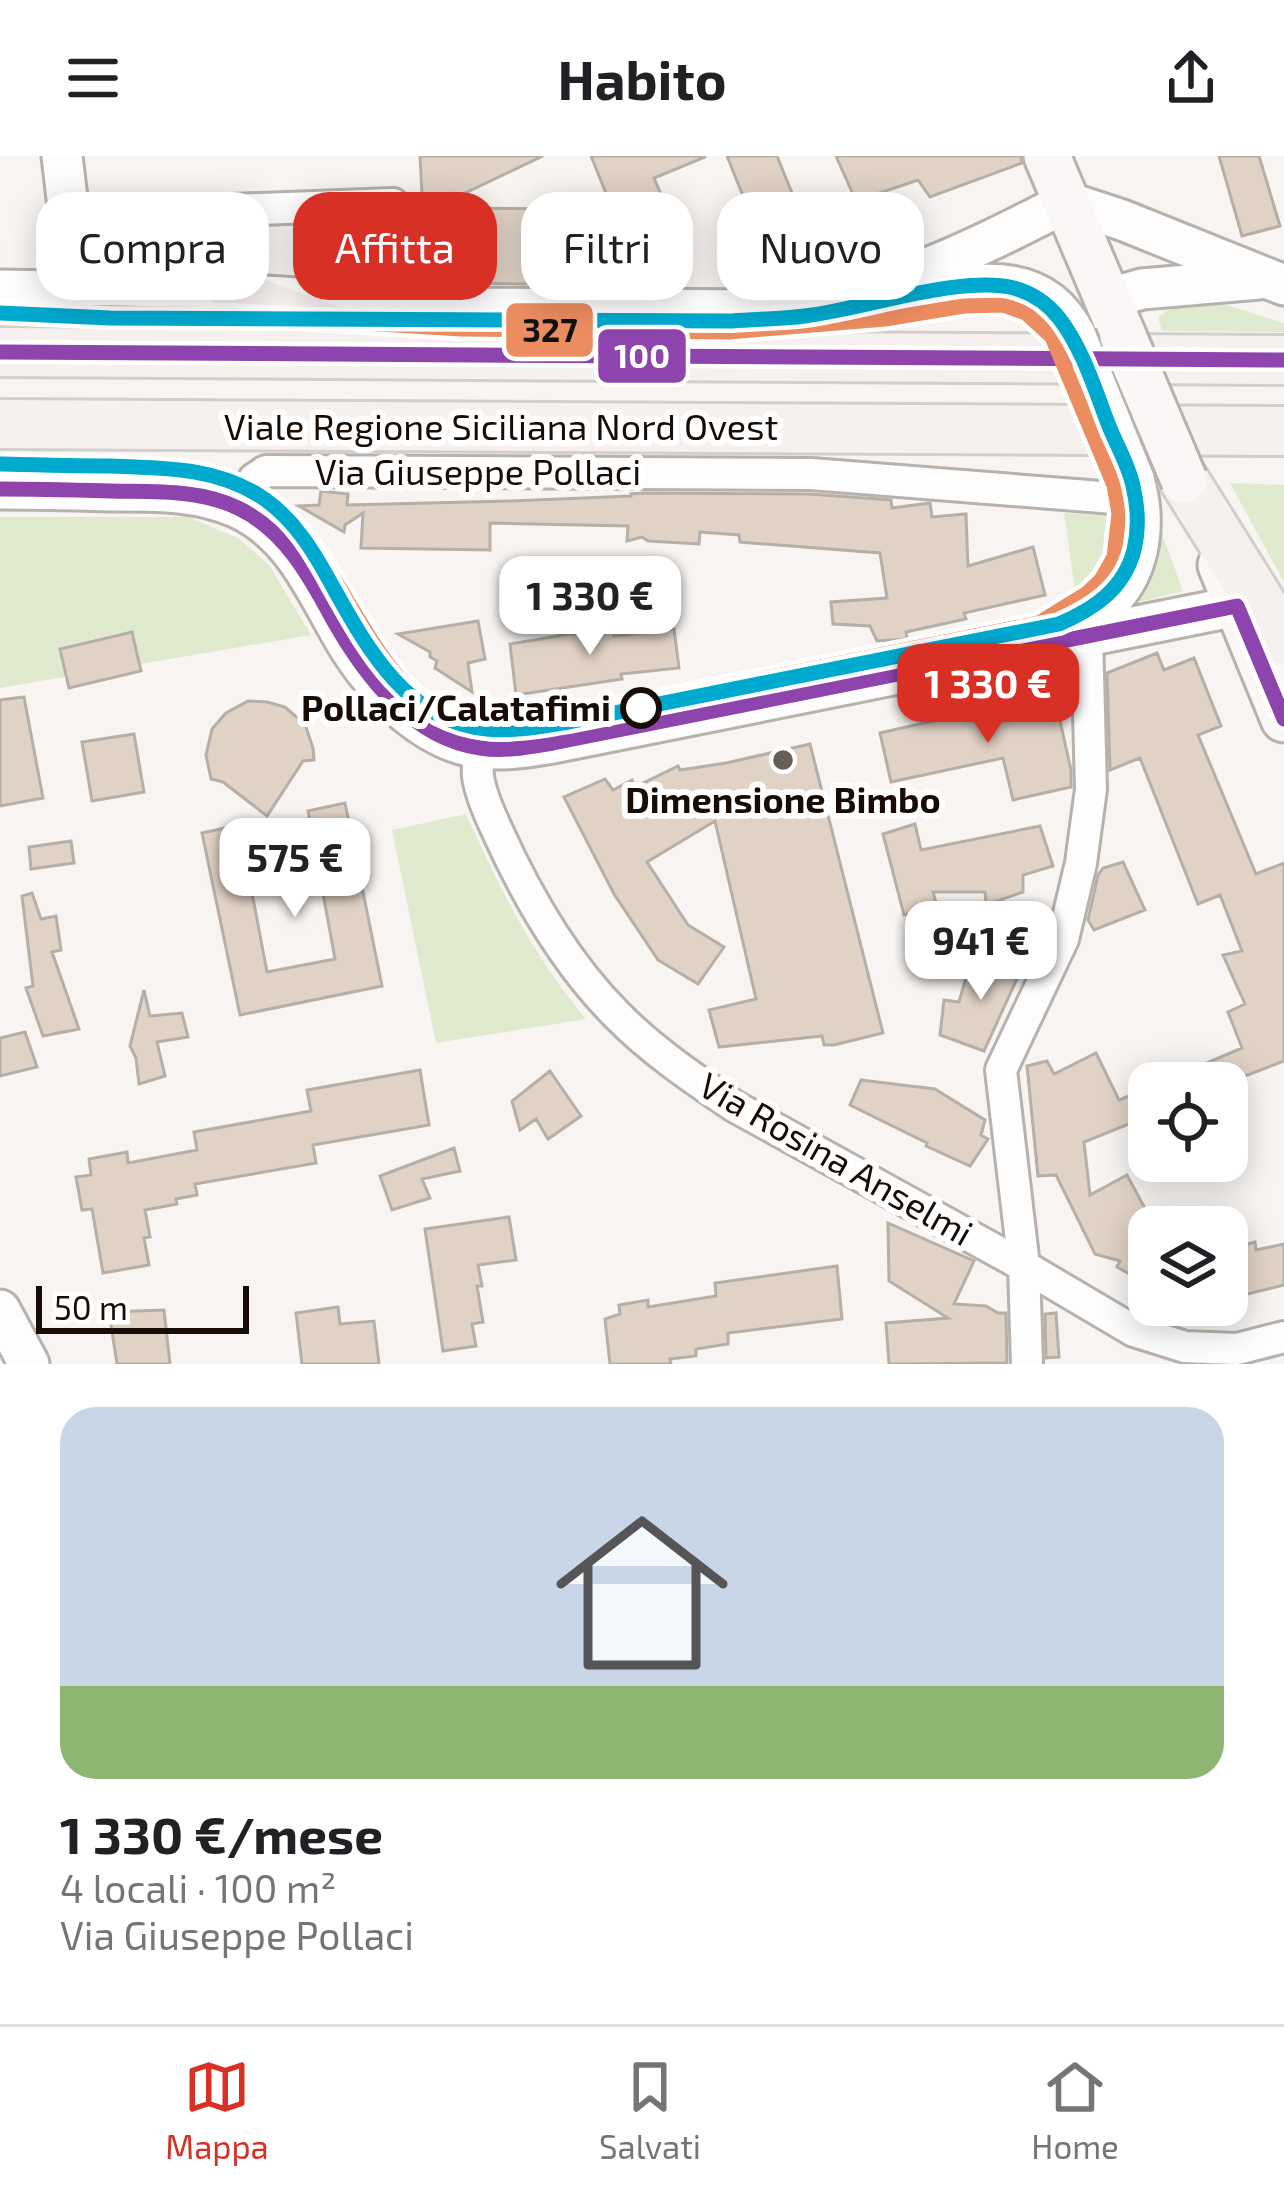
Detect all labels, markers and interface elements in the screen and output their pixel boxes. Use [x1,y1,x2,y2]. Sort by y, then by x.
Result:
icon: menu [60,45,126,111]
icon: share [1158,45,1224,111]
text: Habito [557,46,727,111]
chip: Compra [36,192,269,300]
chip: Affitta [293,192,497,300]
chip: Filtri [521,192,693,300]
chip: Nuovo [717,192,924,300]
line badge: 327 [504,301,595,359]
text: 327 [522,309,578,349]
line badge: 100 [596,327,688,385]
text: 100 [614,335,670,375]
street label: Viale Regione Siciliana Nord Ovest [224,404,778,447]
street label: Via Giuseppe Pollaci [315,449,641,492]
pin: 1 330 € [479,556,701,658]
text: 1 330 € [526,571,654,618]
pin: 1 330 € [877,644,1099,746]
text: 1 330 € [924,659,1052,706]
place label: Pollaci/Calatafimi [301,685,611,728]
marker: Pollaci/Calatafimi [622,689,660,727]
marker: Dimensione Bimbo [770,747,796,773]
place label: Dimensione Bimbo [625,777,941,820]
pin: 575 € [211,818,379,920]
text: 575 € [246,833,344,880]
pin: 941 € [897,901,1065,1003]
text: 941 € [932,916,1030,963]
street label: Via Rosina Anselmi [692,1062,981,1253]
map controls [1128,1062,1248,1326]
button: locate [1128,1062,1248,1182]
button: layers [1128,1206,1248,1326]
scale bar [36,1280,249,1333]
text: 50 m [54,1287,128,1327]
icon: home [534,1485,750,1701]
text: 1 330 €/mese [60,1803,383,1864]
text: 4 locali · 100 m² [60,1864,336,1911]
text: Via Giuseppe Pollaci [60,1911,414,1958]
tab: Mappa [165,2054,269,2166]
tab: Salvati [599,2054,701,2166]
tab: Home [1031,2054,1119,2166]

